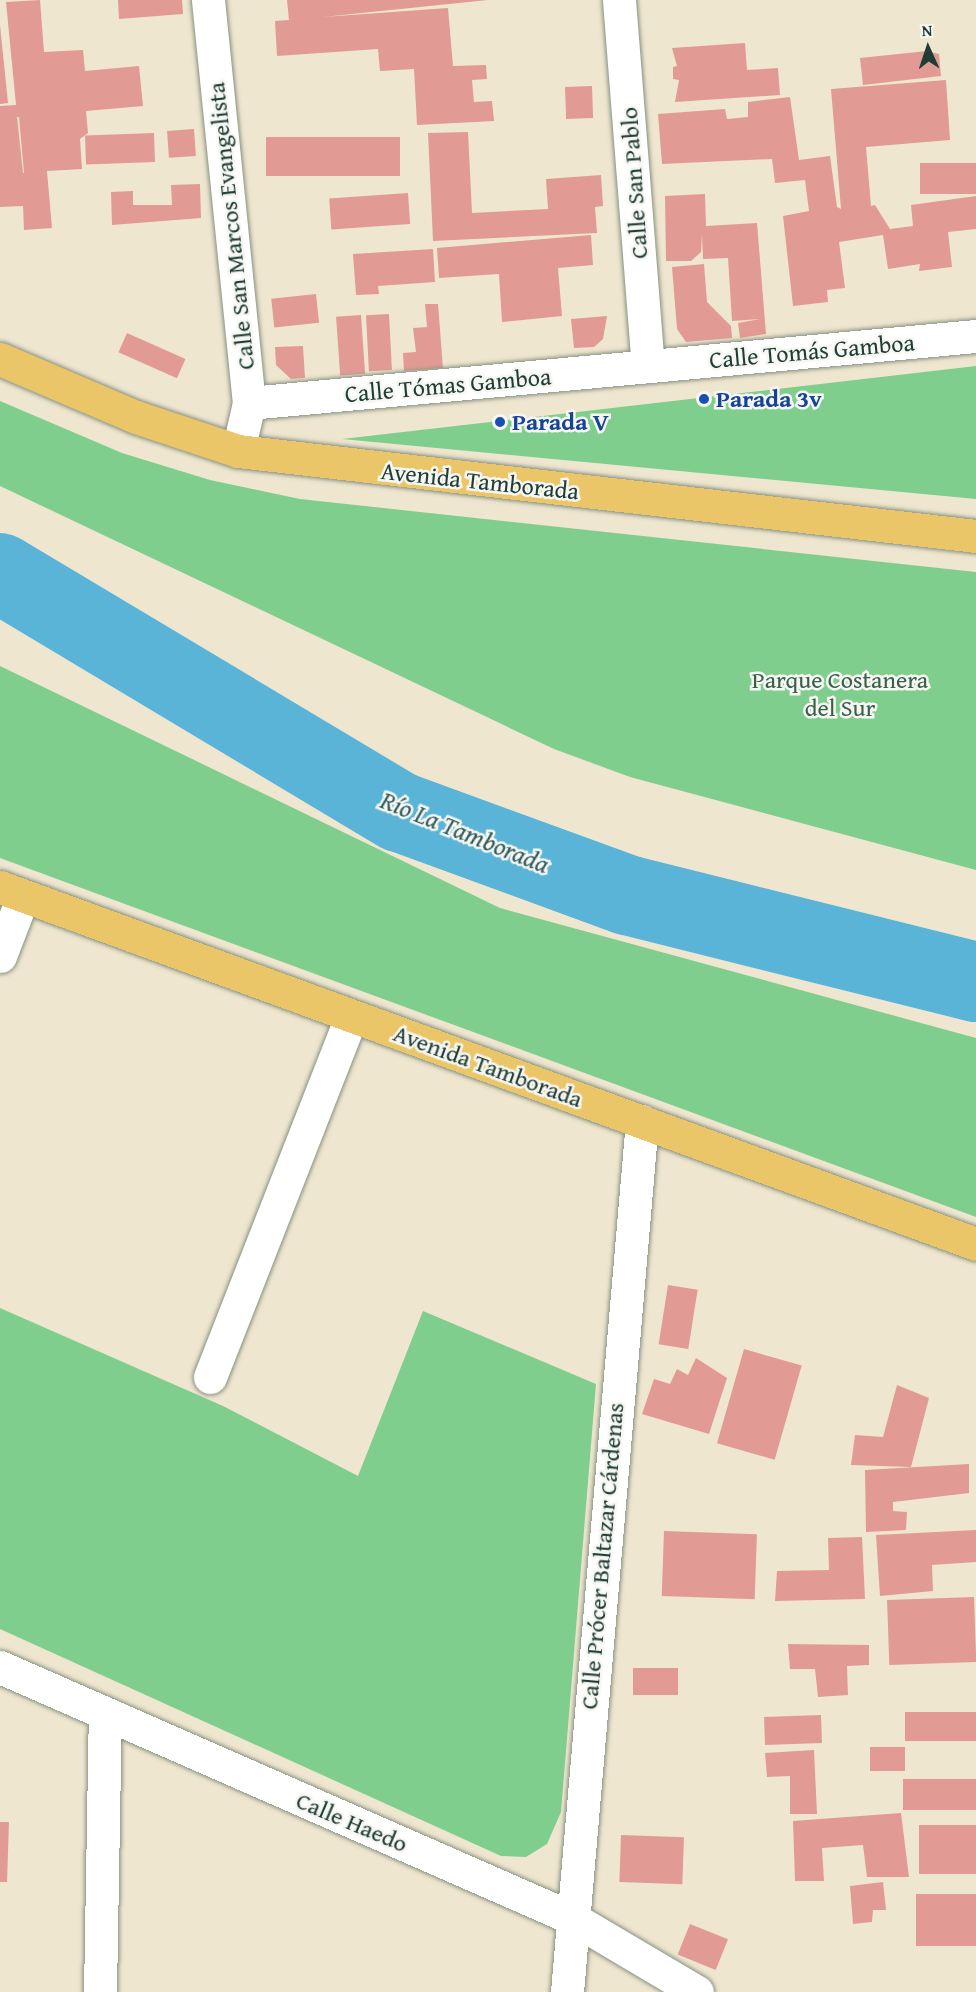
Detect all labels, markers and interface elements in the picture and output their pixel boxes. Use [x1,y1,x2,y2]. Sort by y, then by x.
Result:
north arrow [898,18,958,78]
text: N [921,18,933,42]
street label: Calle San Marcos Evangelista [202,81,260,371]
street label: Calle San Pablo [614,106,654,260]
street label: Calle Tomás Gamboa [708,328,916,374]
street label: Calle Tómas Gamboa [344,362,552,408]
place label: Parada 3v [716,385,821,413]
marker: Parada 3v [697,392,711,406]
place label: Parada V [512,408,609,436]
marker: Parada V [493,415,507,429]
street label: Avenida Tamborada [380,456,580,506]
park label: Parque Costanera del Sur [752,666,928,722]
water label: Río La Tamborada [376,784,554,880]
street label: Avenida Tamborada [390,1018,586,1114]
street label: Calle Prócer Baltazar Cárdenas [574,1402,630,1710]
street label: Calle Haedo [292,1786,412,1858]

